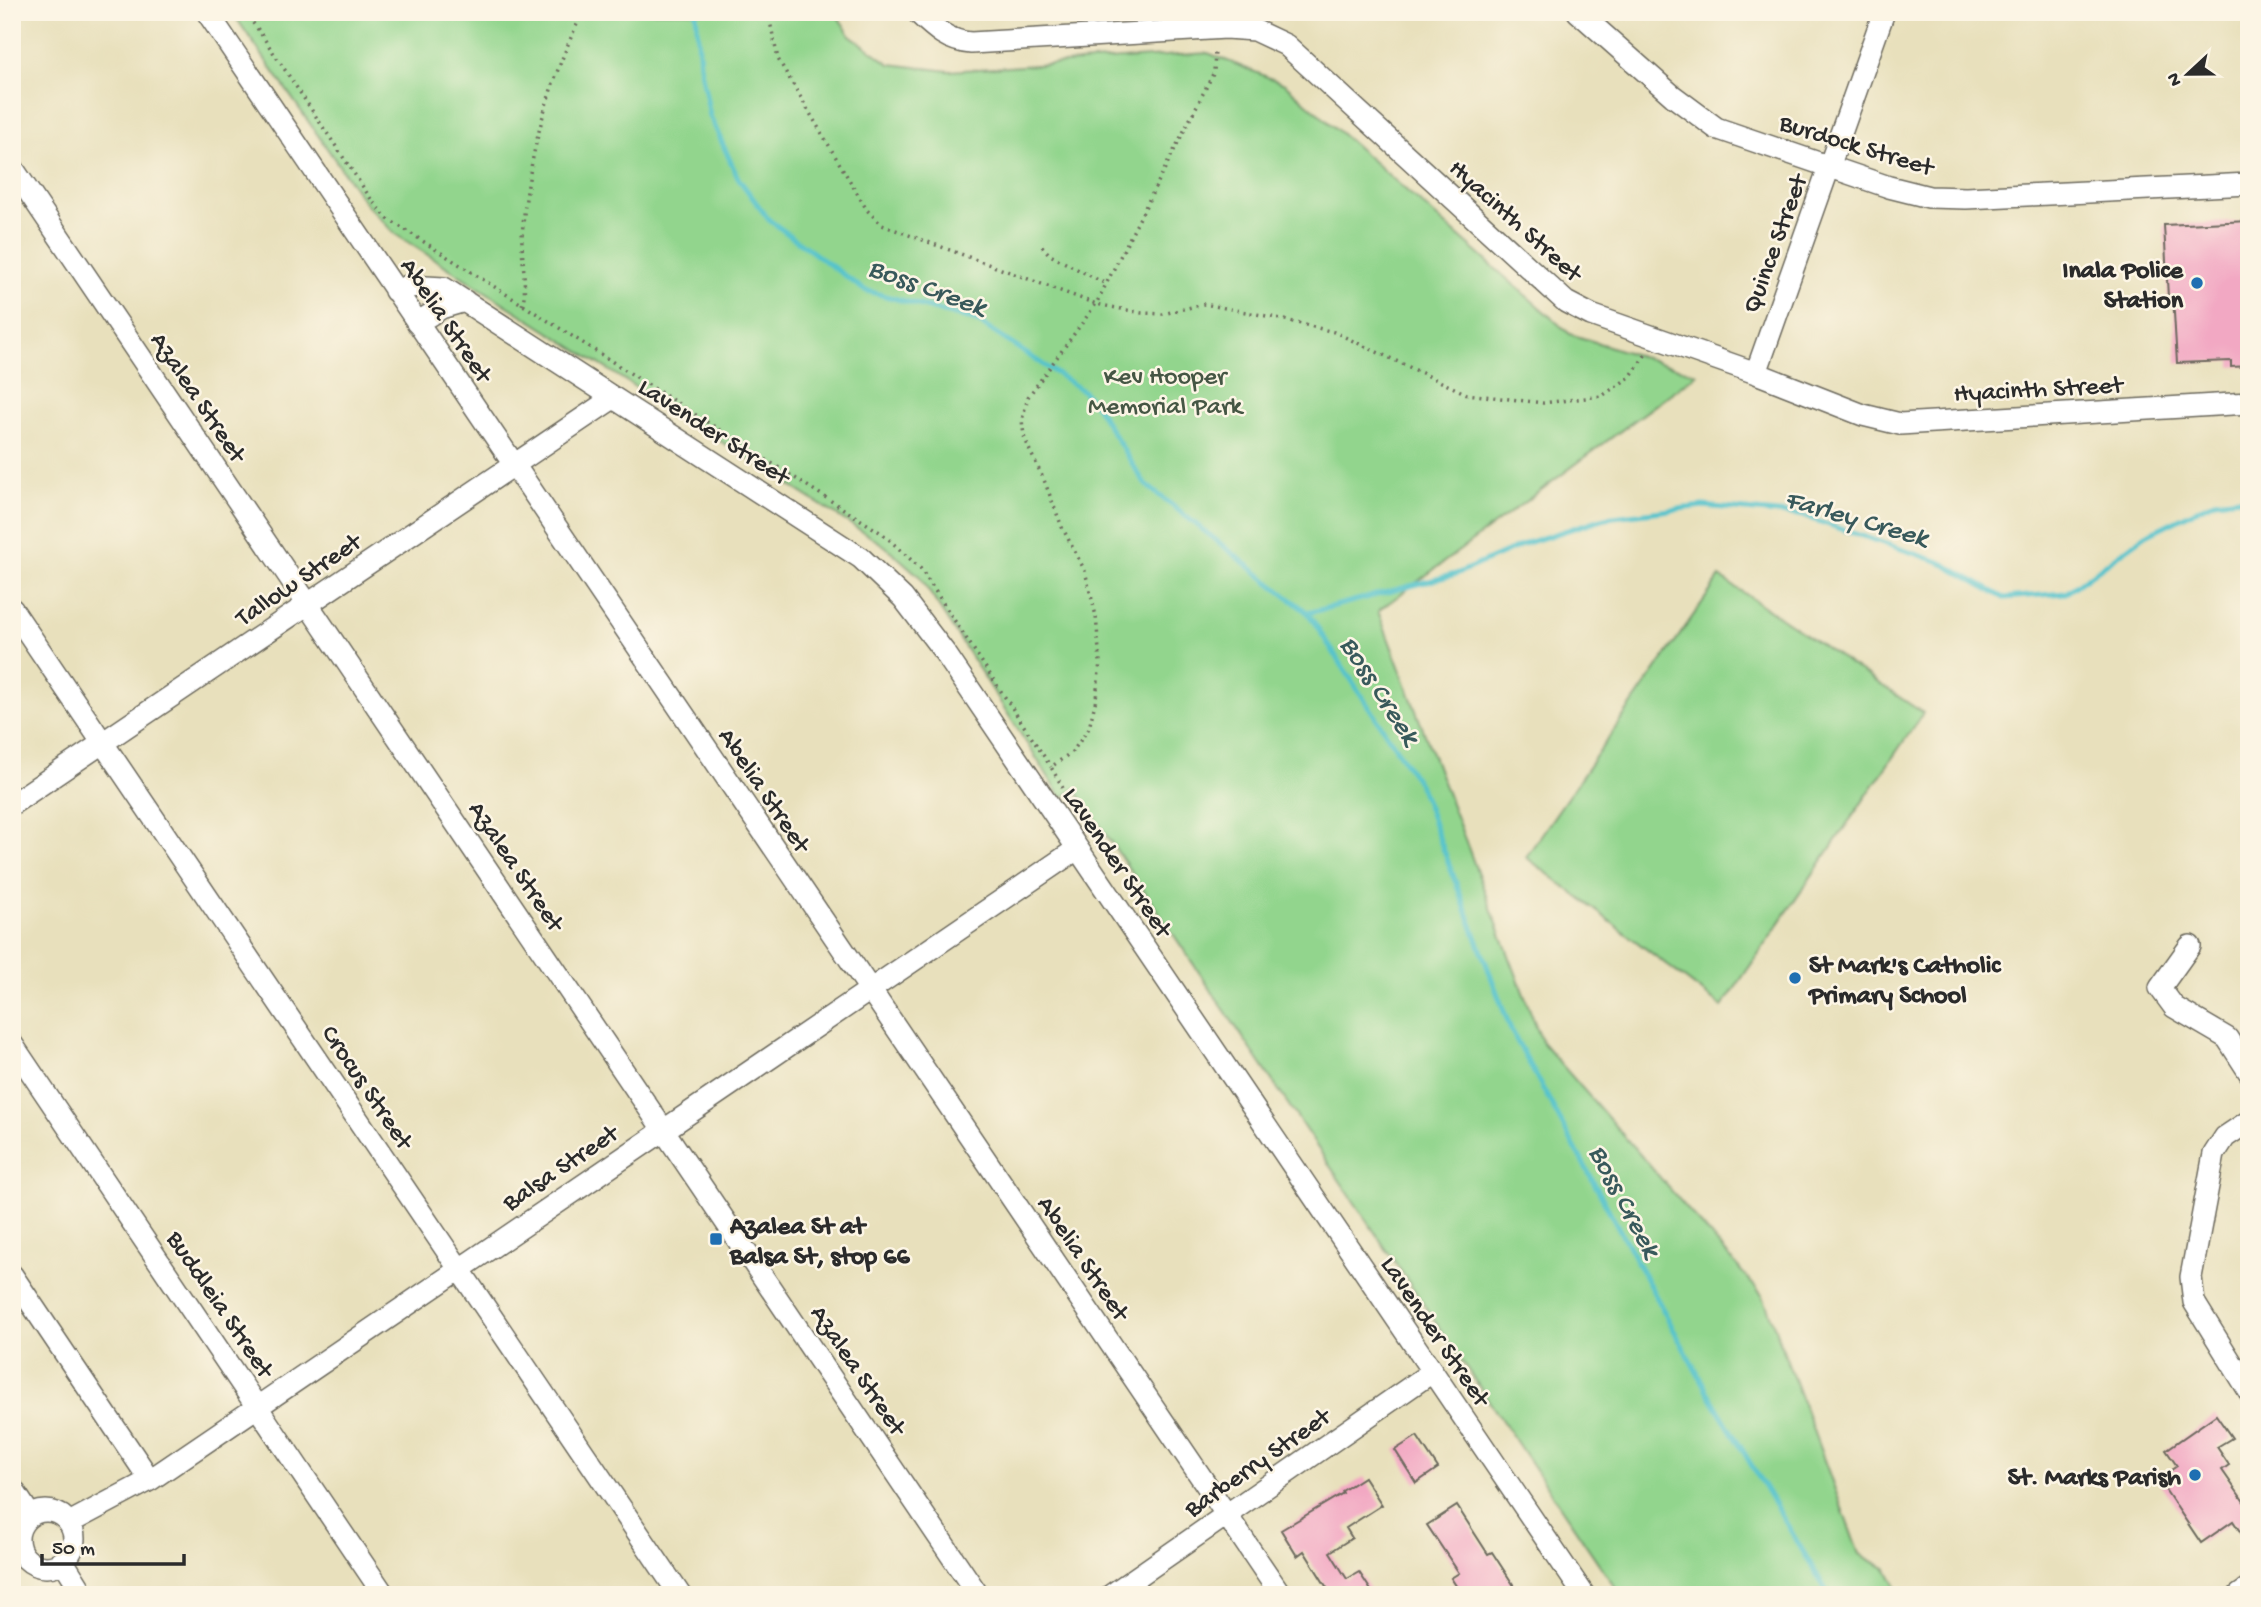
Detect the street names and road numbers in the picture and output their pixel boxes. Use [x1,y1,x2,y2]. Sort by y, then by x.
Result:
street label: Burdock Street [1774,109,1939,186]
street label: Hyacinth Street [1441,154,1589,292]
street label: Quince Street [1738,169,1817,318]
street label: Abelia Street [391,253,499,392]
street label: Azalea Street [141,328,252,471]
street label: Hyacinth Street [1953,371,2126,411]
street label: Lavender Street [631,373,796,496]
street label: Tallow Street [229,527,370,636]
street label: Abelia Street [709,723,817,862]
street label: Lavender Street [1054,782,1178,947]
street label: Azalea Street [459,797,570,940]
street label: Crocus Street [312,1021,419,1158]
street label: Balsa Street [497,1118,627,1220]
street label: Abelia Street [1028,1191,1136,1330]
street label: Buddleia Street [157,1225,280,1387]
street label: Lavender Street [1372,1251,1496,1416]
street label: Azalea Street [801,1301,912,1444]
street label: Barberry Street [1179,1402,1339,1527]

